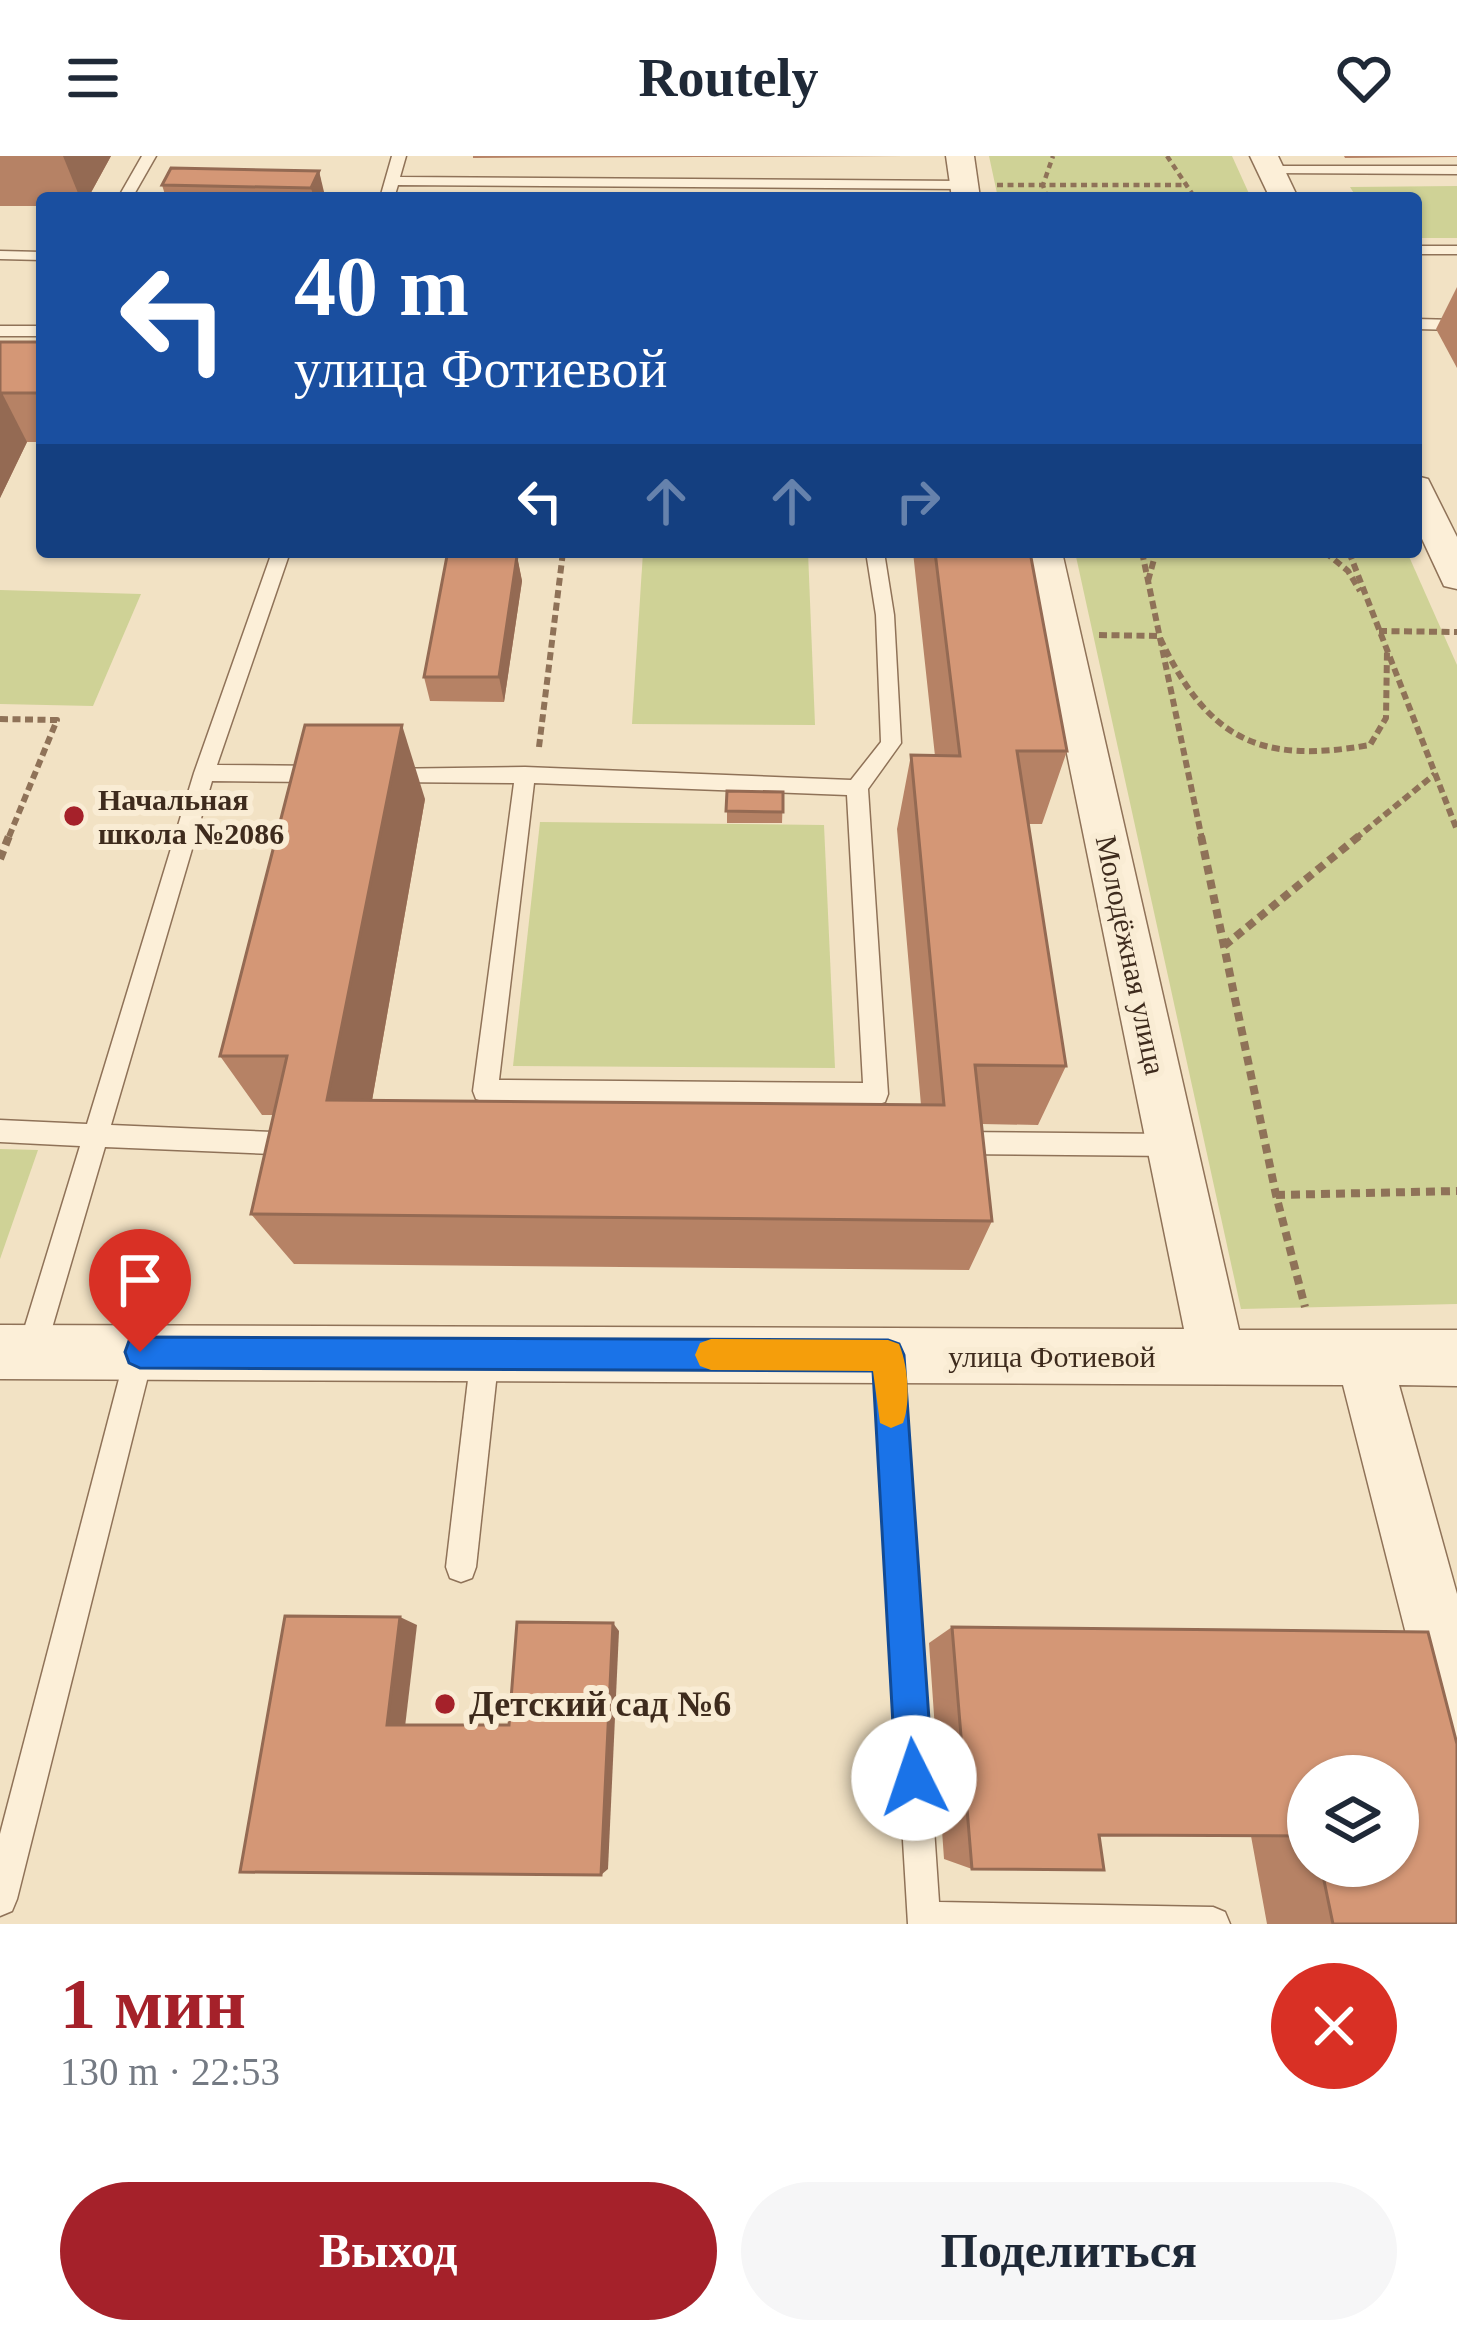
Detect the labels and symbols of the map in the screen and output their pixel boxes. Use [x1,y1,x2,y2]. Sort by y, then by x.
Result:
place label: Начальная школа №2086 [98,783,284,850]
marker: Начальная школа №2086 [61,803,87,829]
street label: Молодёжная улица [1090,832,1172,1078]
pin [89,1229,191,1352]
street label: улица Фотиевой [948,1340,1156,1373]
place label: Детский сад №6 [469,1684,731,1724]
marker: Детский сад №6 [432,1691,458,1717]
position arrow [851,1715,977,1841]

